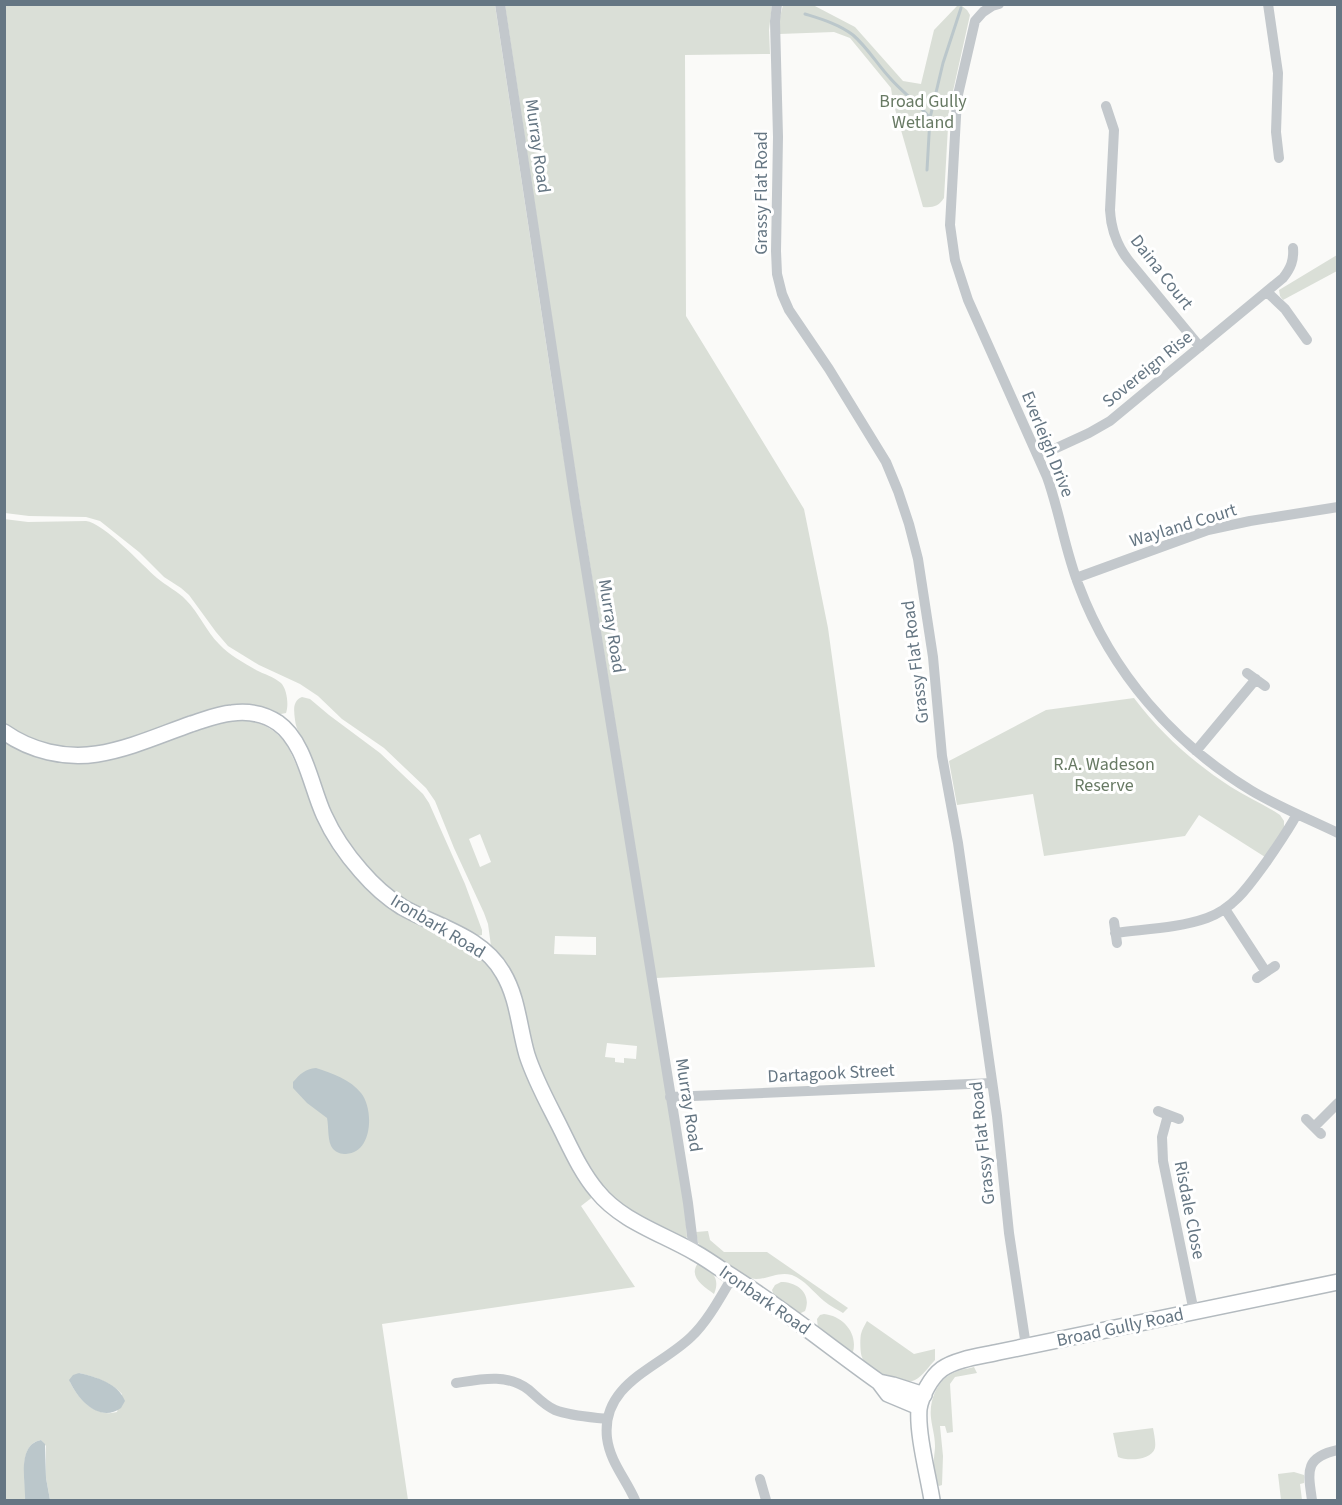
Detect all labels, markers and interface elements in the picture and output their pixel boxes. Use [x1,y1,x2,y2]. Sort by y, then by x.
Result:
park label: Broad Gully Wetland [879,89,967,135]
street label: Murray Road [519,97,556,195]
street label: Grassy Flat Road [749,131,774,255]
street label: Daina Court [1124,229,1199,315]
street label: Sovereign Rise [1097,325,1198,414]
street label: Everleigh Drive [1015,387,1080,501]
street label: Wayland Court [1127,497,1240,554]
street label: Murray Road [592,577,631,675]
street label: Grassy Flat Road [896,599,935,725]
park label: R.A. Wadeson Reserve [1053,752,1155,798]
street label: Ironbark Road [386,888,490,965]
street label: Murray Road [669,1056,708,1154]
street label: Dartagook Street [767,1058,895,1089]
street label: Grassy Flat Road [964,1080,1001,1206]
street label: Risdale Close [1168,1159,1211,1261]
street label: Ironbark Road [714,1260,816,1341]
street label: Broad Gully Road [1054,1302,1186,1353]

